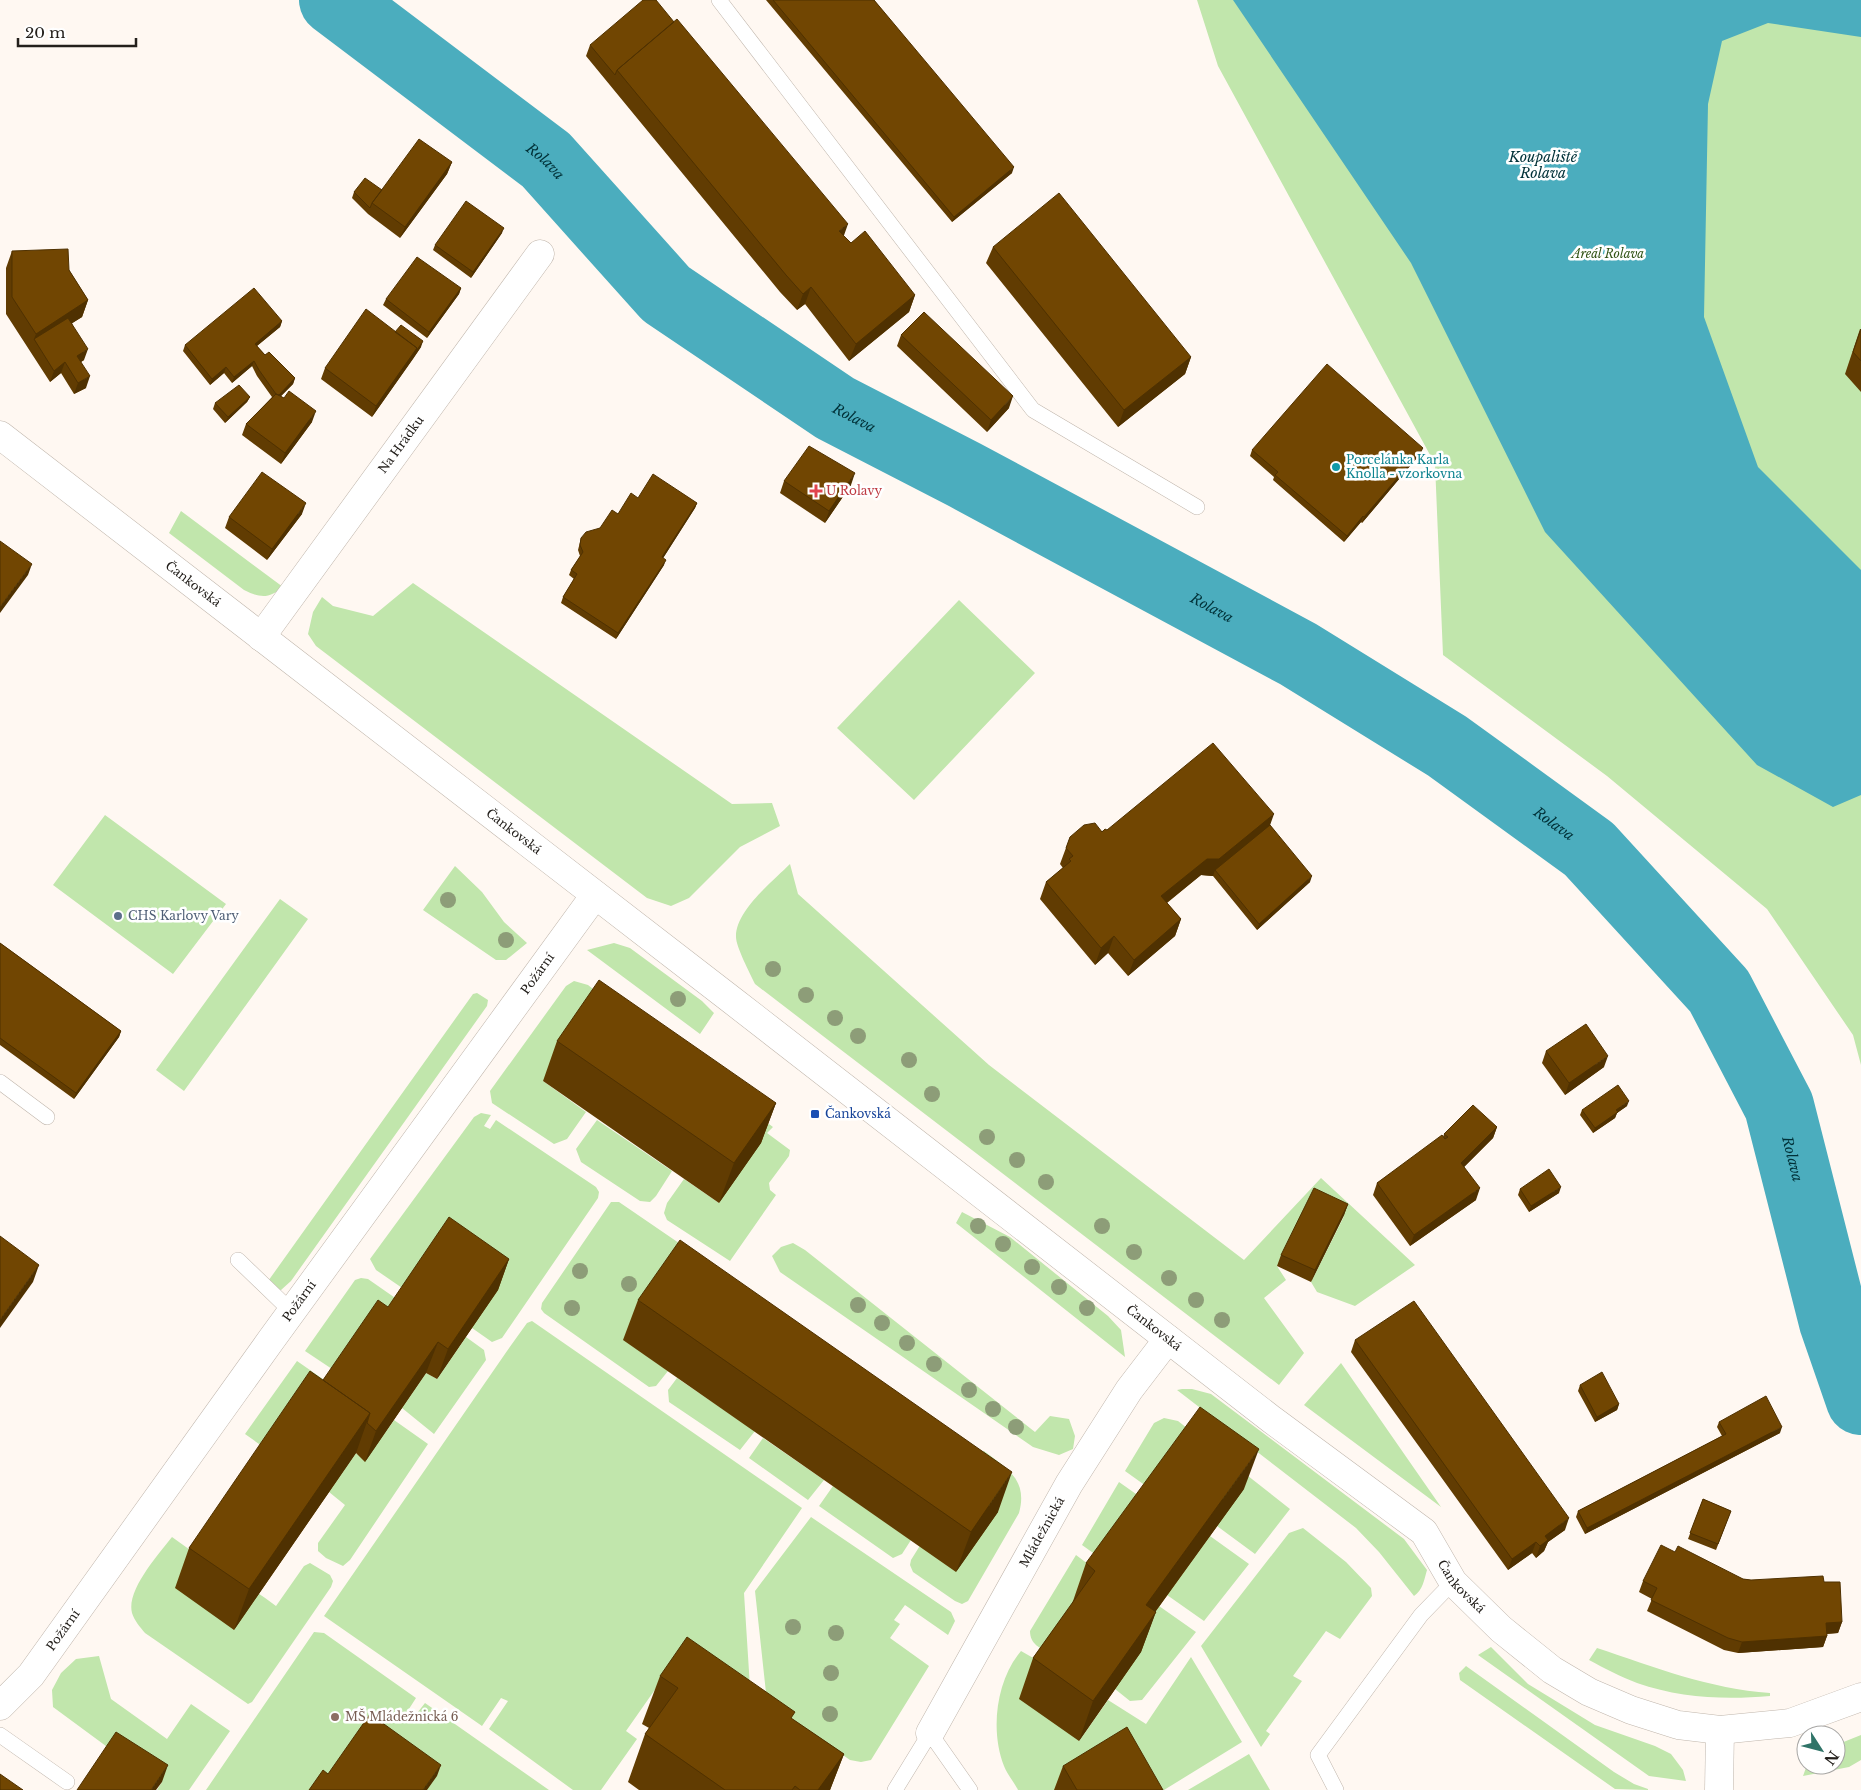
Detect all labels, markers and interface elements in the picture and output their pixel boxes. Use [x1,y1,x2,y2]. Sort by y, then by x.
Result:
scale bar [18,15,135,47]
text: 20 m [25,23,65,42]
water label: Rolava [522,139,568,183]
water label: Koupaliště Rolava [1508,148,1579,182]
park label: Areál Rolava [1570,246,1644,261]
water label: Rolava [829,399,879,436]
street label: Na Hrádku [375,413,427,476]
place label: Porcelánka Karla Knolla - vzorkovna [1346,452,1463,481]
marker: Porcelánka Karla Knolla - vzorkovna [1330,461,1342,473]
place label: U Rolavy [826,483,883,498]
marker: U Rolavy [810,485,822,497]
street label: Čankovská [163,557,224,610]
water label: Rolava [1187,588,1237,627]
water label: Rolava [1529,802,1578,844]
street label: Čankovská [483,804,545,858]
place label: CHS Karlovy Vary [128,908,239,923]
marker: CHS Karlovy Vary [112,910,124,922]
street label: Požární [517,949,558,997]
place label: Čankovská [825,1105,891,1121]
marker: Čankovská [809,1108,821,1120]
water label: Rolava [1778,1133,1807,1183]
street label: Požární [279,1277,319,1324]
street label: Čankovská [1124,1301,1185,1354]
street label: Mládežnická [1016,1494,1067,1570]
street label: Čankovská [1435,1556,1489,1616]
street label: Požární [43,1606,83,1653]
place label: MŠ Mládežnická 6 [345,1708,459,1724]
marker: MŠ Mládežnická 6 [329,1711,341,1723]
north arrow [1796,1725,1846,1775]
text: N [1820,1747,1843,1768]

